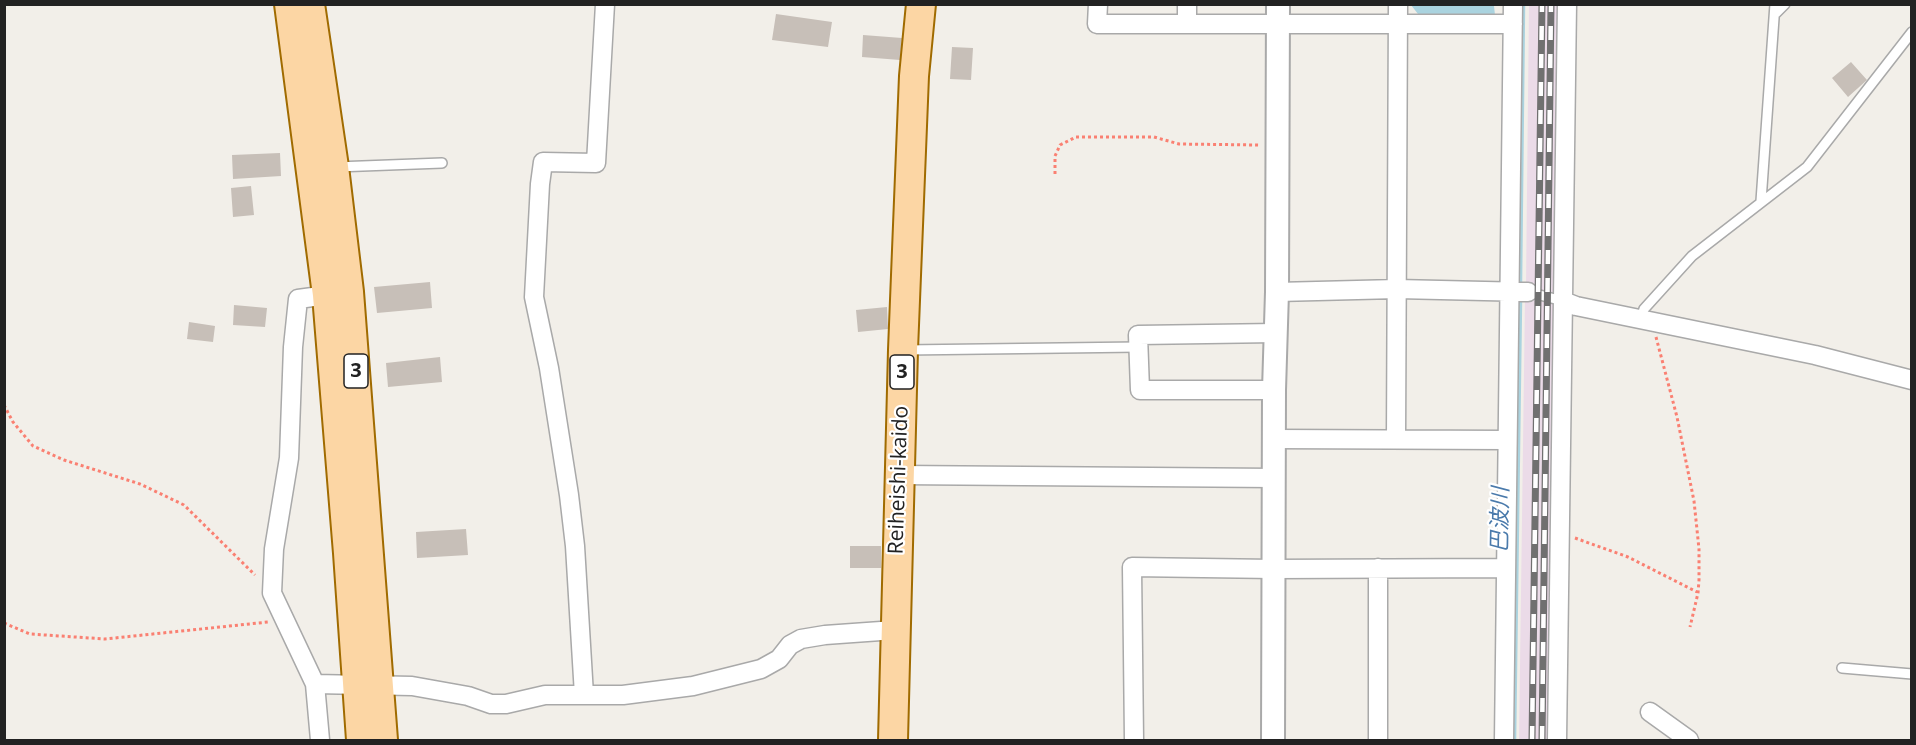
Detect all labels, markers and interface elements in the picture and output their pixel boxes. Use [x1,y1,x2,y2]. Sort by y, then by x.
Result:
road number: 3 [344,354,368,388]
road number: 3 [890,355,914,389]
street label: Reiheishi-kaido [884,405,914,555]
water label: 巴波川 [1487,487,1515,553]

